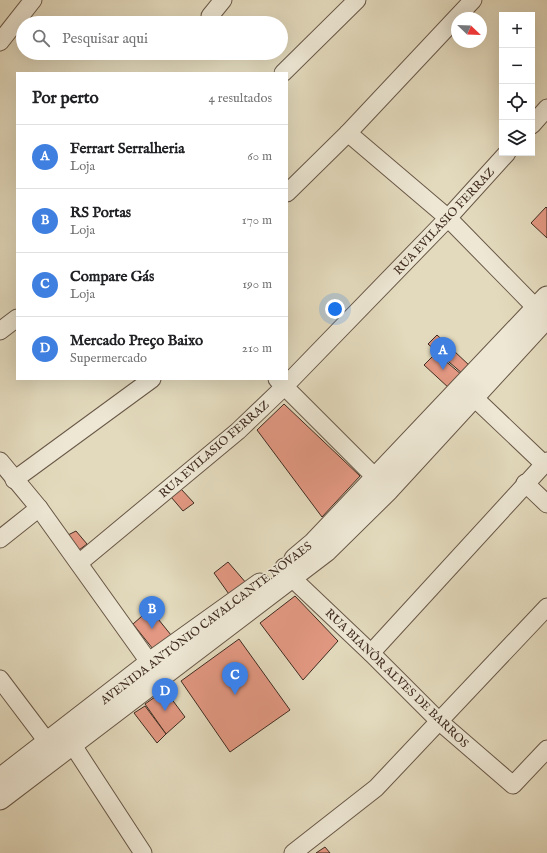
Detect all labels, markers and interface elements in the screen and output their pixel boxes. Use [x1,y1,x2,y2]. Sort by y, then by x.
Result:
north arrow [451,12,487,48]
map controls [499,12,535,156]
button: + [499,12,535,48]
search box [16,16,288,60]
icon: search [30,27,52,49]
text: Pesquisar aqui [62,29,148,48]
button: − [499,48,535,84]
button: locate [499,84,535,120]
text: Por perto [32,88,99,109]
text: 4 resultados [209,90,272,107]
button: layers [499,120,535,156]
text: Ferrart Serralheria [70,139,185,158]
text: A [41,148,49,165]
text: 60 m [247,148,272,165]
text: Loja [70,158,95,175]
street label: RUA EVILASIO FERRAZ [391,164,498,278]
text: RS Portas [70,203,131,222]
text: B [41,212,49,229]
text: 170 m [242,212,272,229]
text: Loja [70,222,95,239]
text: Compare Gás [70,267,154,286]
text: C [40,276,50,293]
text: 190 m [242,276,272,293]
text: Loja [70,286,95,303]
your location [325,299,345,319]
text: Mercado Preço Baixo [70,331,203,350]
pin: A [430,337,456,370]
text: D [40,340,50,357]
text: 210 m [242,340,272,357]
text: Supermercado [70,350,147,367]
street label: RUA EVILASIO FERRAZ [156,397,273,501]
street label: AVENIDA ANTÔNIO CAVALCANTE NOVAES [97,539,315,707]
pin: B [139,596,165,629]
street label: RUA BIANÔR ALVES DE BARROS [322,605,472,751]
pin: C [222,662,248,695]
pin: D [152,678,178,711]

